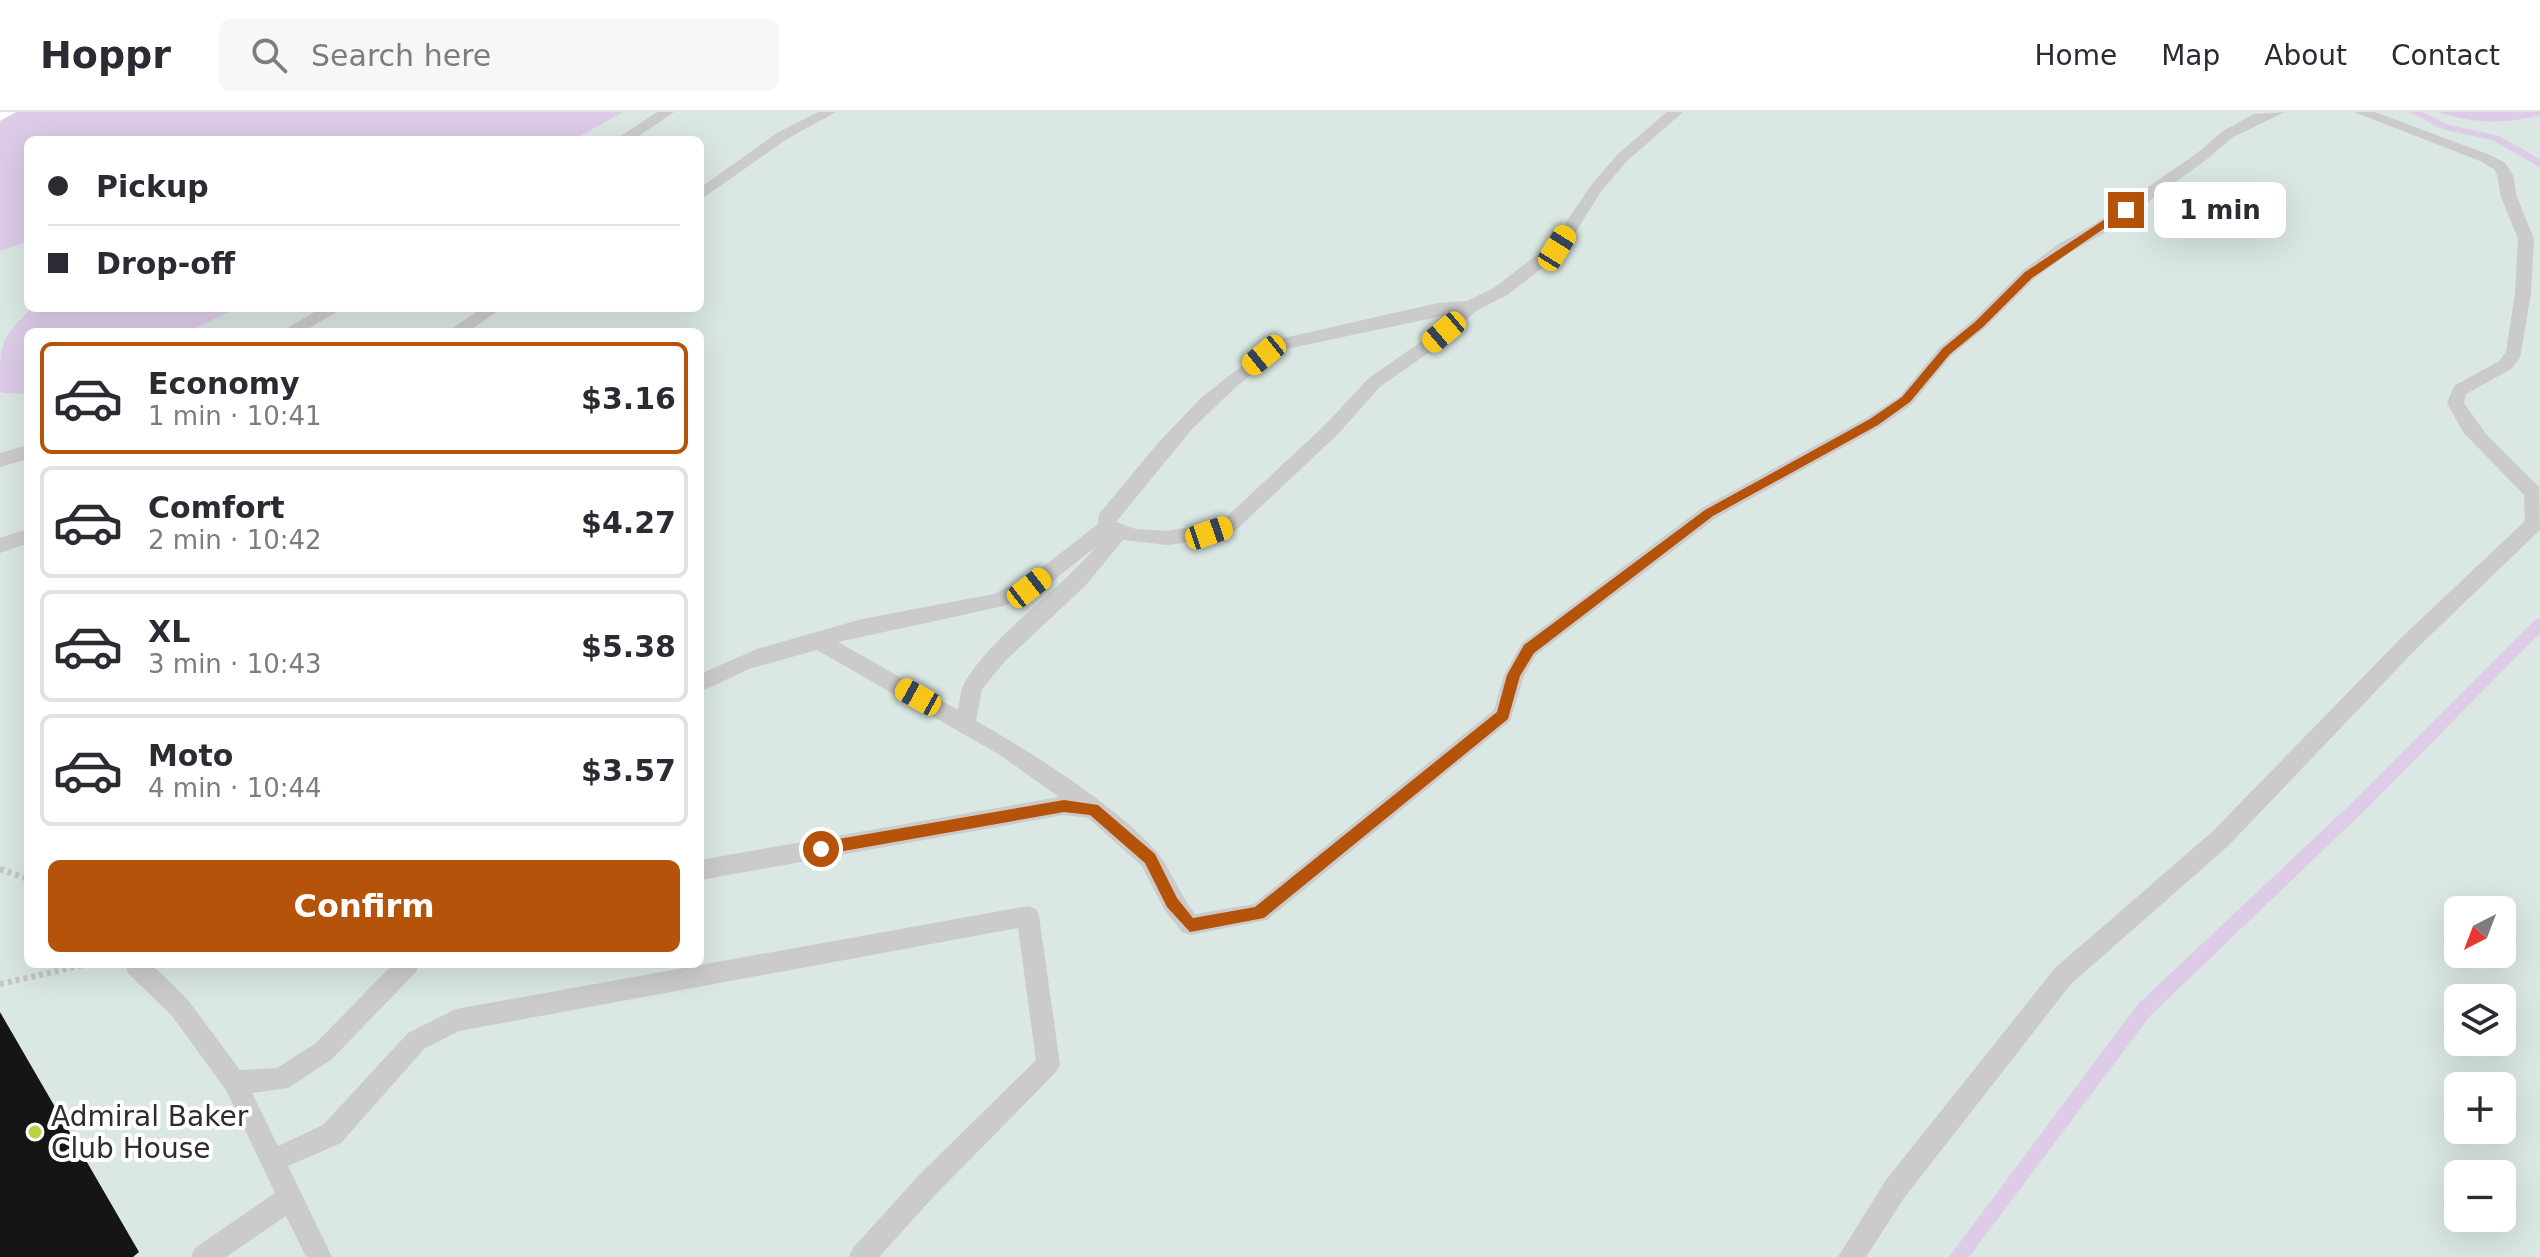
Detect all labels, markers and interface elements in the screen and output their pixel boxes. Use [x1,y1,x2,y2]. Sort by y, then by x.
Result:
search box [219,19,779,91]
text: Hoppr [40,33,171,77]
icon: search [247,33,291,77]
text: Search here [311,38,491,73]
text: Home [2034,39,2117,72]
text: Map [2161,39,2220,72]
text: About [2264,39,2347,72]
text: Contact [2391,39,2500,72]
text: Pickup [96,169,209,204]
callout: 1 min [2154,182,2286,238]
route end [2108,192,2144,228]
text: 1 min [2179,195,2261,225]
car [1534,221,1580,275]
text: Drop-off [96,246,235,281]
car [1418,307,1470,357]
car [1238,331,1290,379]
icon: car [52,362,124,434]
text: Economy [148,366,300,401]
text: $3.16 [581,381,676,416]
text: 1 min · 10:41 [148,401,322,431]
icon: car [52,486,124,558]
text: Comfort [148,490,285,525]
text: $4.27 [581,505,676,540]
car [1182,514,1236,552]
text: 2 min · 10:42 [148,525,322,555]
car [1003,564,1055,612]
icon: car [52,610,124,682]
text: XL [148,614,190,649]
text: $5.38 [581,629,676,664]
text: 3 min · 10:43 [148,649,322,679]
car [891,675,945,719]
icon: car [52,734,124,806]
text: Moto [148,738,233,773]
text: $3.57 [581,753,676,788]
text: 4 min · 10:44 [148,773,322,803]
route start [803,831,839,867]
button: Confirm [48,860,680,952]
north arrow [2444,896,2516,968]
map controls [2444,896,2516,1232]
button: layers [2444,984,2516,1056]
button: + [2444,1072,2516,1144]
place label: Admiral Baker Club House [51,1100,249,1165]
marker: Admiral Baker Club House [26,1123,44,1141]
button: − [2444,1160,2516,1232]

